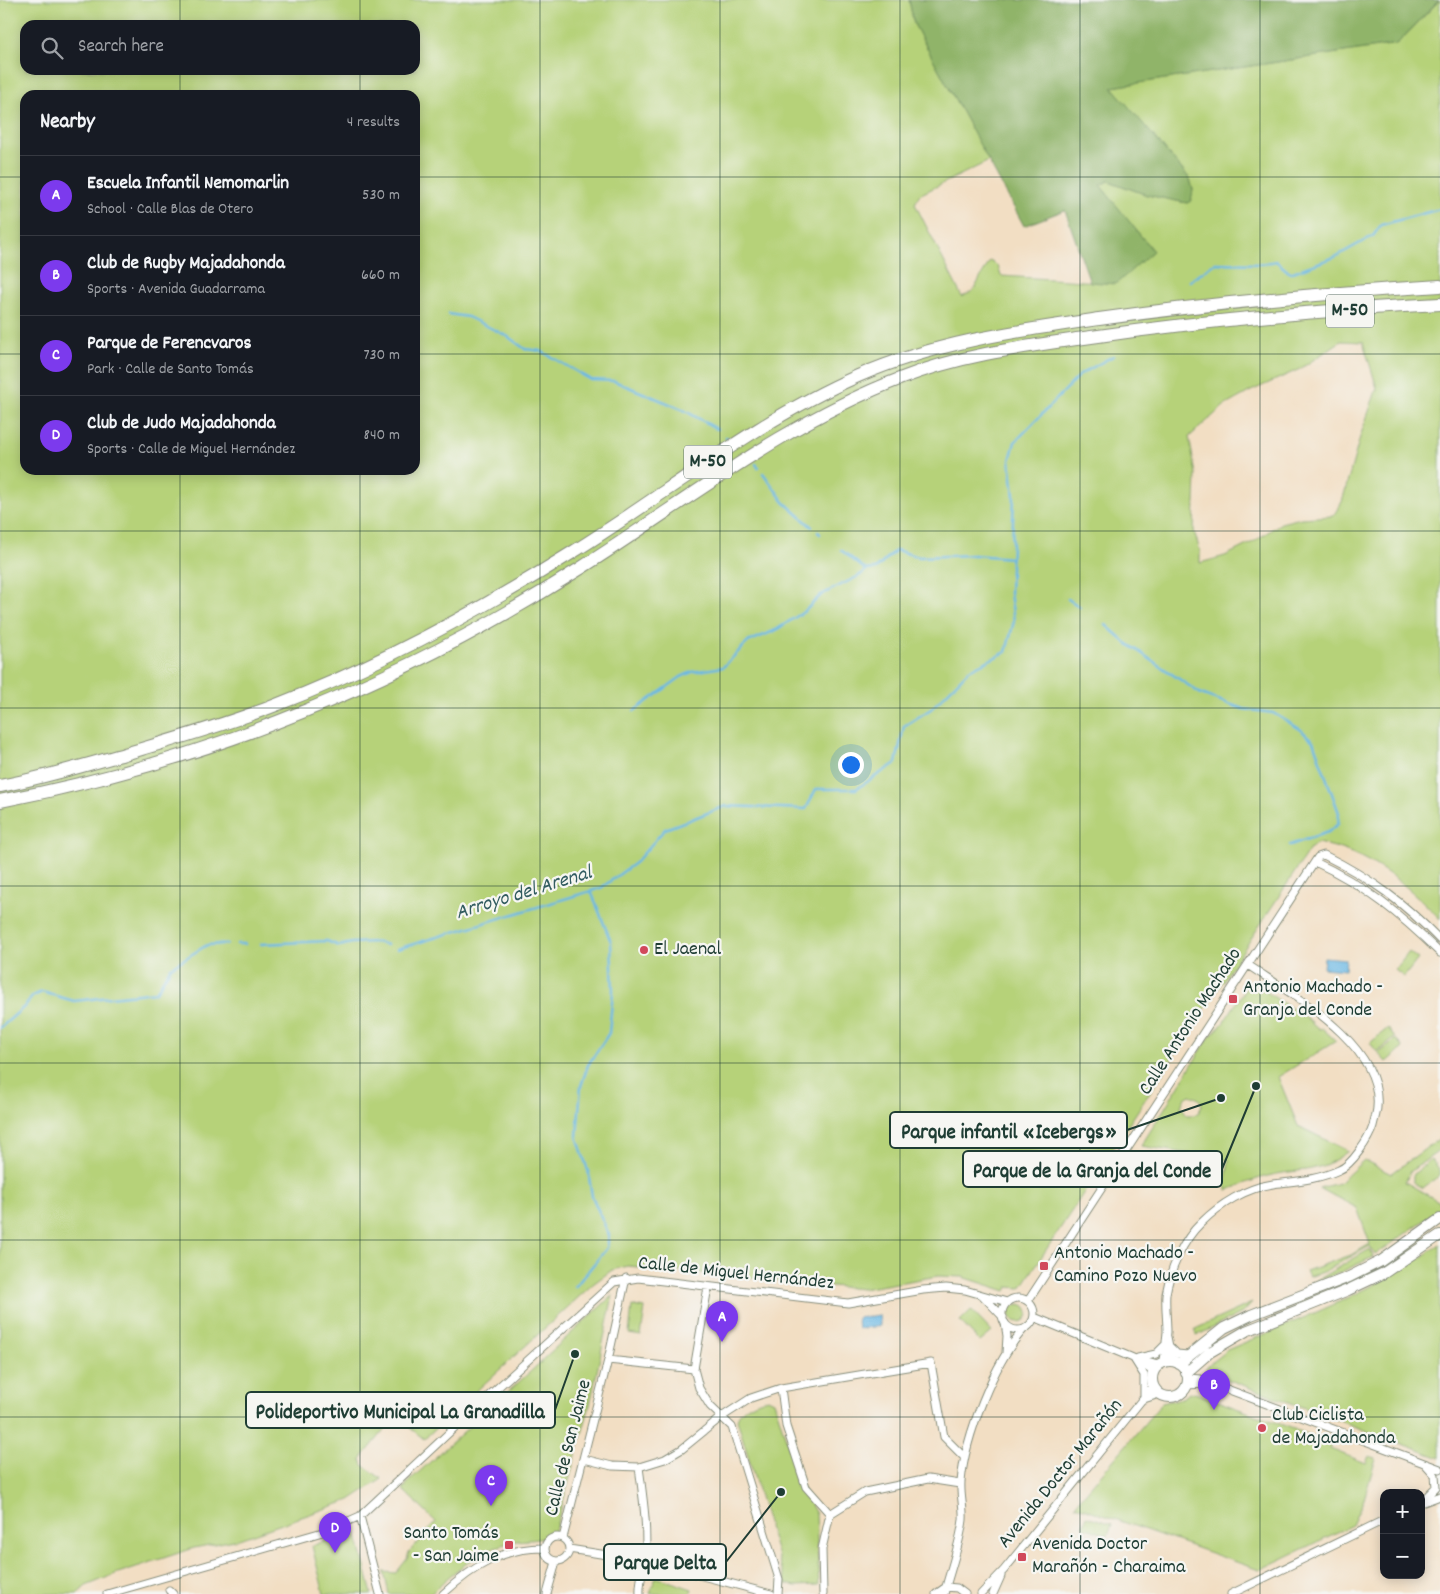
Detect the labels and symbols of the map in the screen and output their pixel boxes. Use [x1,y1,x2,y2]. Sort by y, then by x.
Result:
road number: M-50 [1326,294,1374,328]
road number: M-50 [684,446,732,478]
your location [838,752,864,778]
water label: Arroyo del Arenal [452,858,598,929]
place label: El Jaenal [654,936,721,964]
street label: Calle Antonio Machado [1133,943,1249,1101]
marker: El Jaenal [638,944,650,956]
place label: Antonio Machado - Granja del Conde [1243,974,1383,1025]
marker: Antonio Machado - Granja del Conde [1227,993,1239,1005]
callout: Parque infantil «Icebergs» [890,1112,1127,1148]
text: Parque infantil «Icebergs» [901,1119,1117,1149]
callout: Parque de la Granja del Conde [963,1151,1222,1187]
text: Parque de la Granja del Conde [973,1158,1211,1188]
place label: Antonio Machado - Camino Pozo Nuevo [1054,1240,1197,1291]
street label: Calle de Miguel Hernández [637,1250,836,1298]
marker: Antonio Machado - Camino Pozo Nuevo [1038,1260,1050,1272]
pin: A [706,1301,738,1342]
pin: B [1198,1369,1230,1410]
street label: Calle de San Jaime [539,1377,600,1519]
callout: Polideportivo Municipal La Granadilla [246,1392,555,1428]
street label: Avenida Doctor Marañón [992,1393,1130,1555]
text: Polideportivo Municipal La Granadilla [255,1399,546,1429]
place label: Club Ciclista de Majadahonda [1272,1402,1396,1453]
marker: Club Ciclista de Majadahonda [1256,1422,1268,1434]
pin: C [475,1465,507,1506]
pin: D [319,1512,351,1553]
place label: Santo Tomás - San Jaime [403,1520,499,1571]
place label: Avenida Doctor Marañón - Charaima [1032,1531,1186,1582]
marker: Santo Tomás - San Jaime [503,1539,515,1551]
callout: Parque Delta [604,1544,726,1580]
text: Parque Delta [614,1550,717,1580]
marker: Avenida Doctor Marañón - Charaima [1016,1551,1028,1563]

